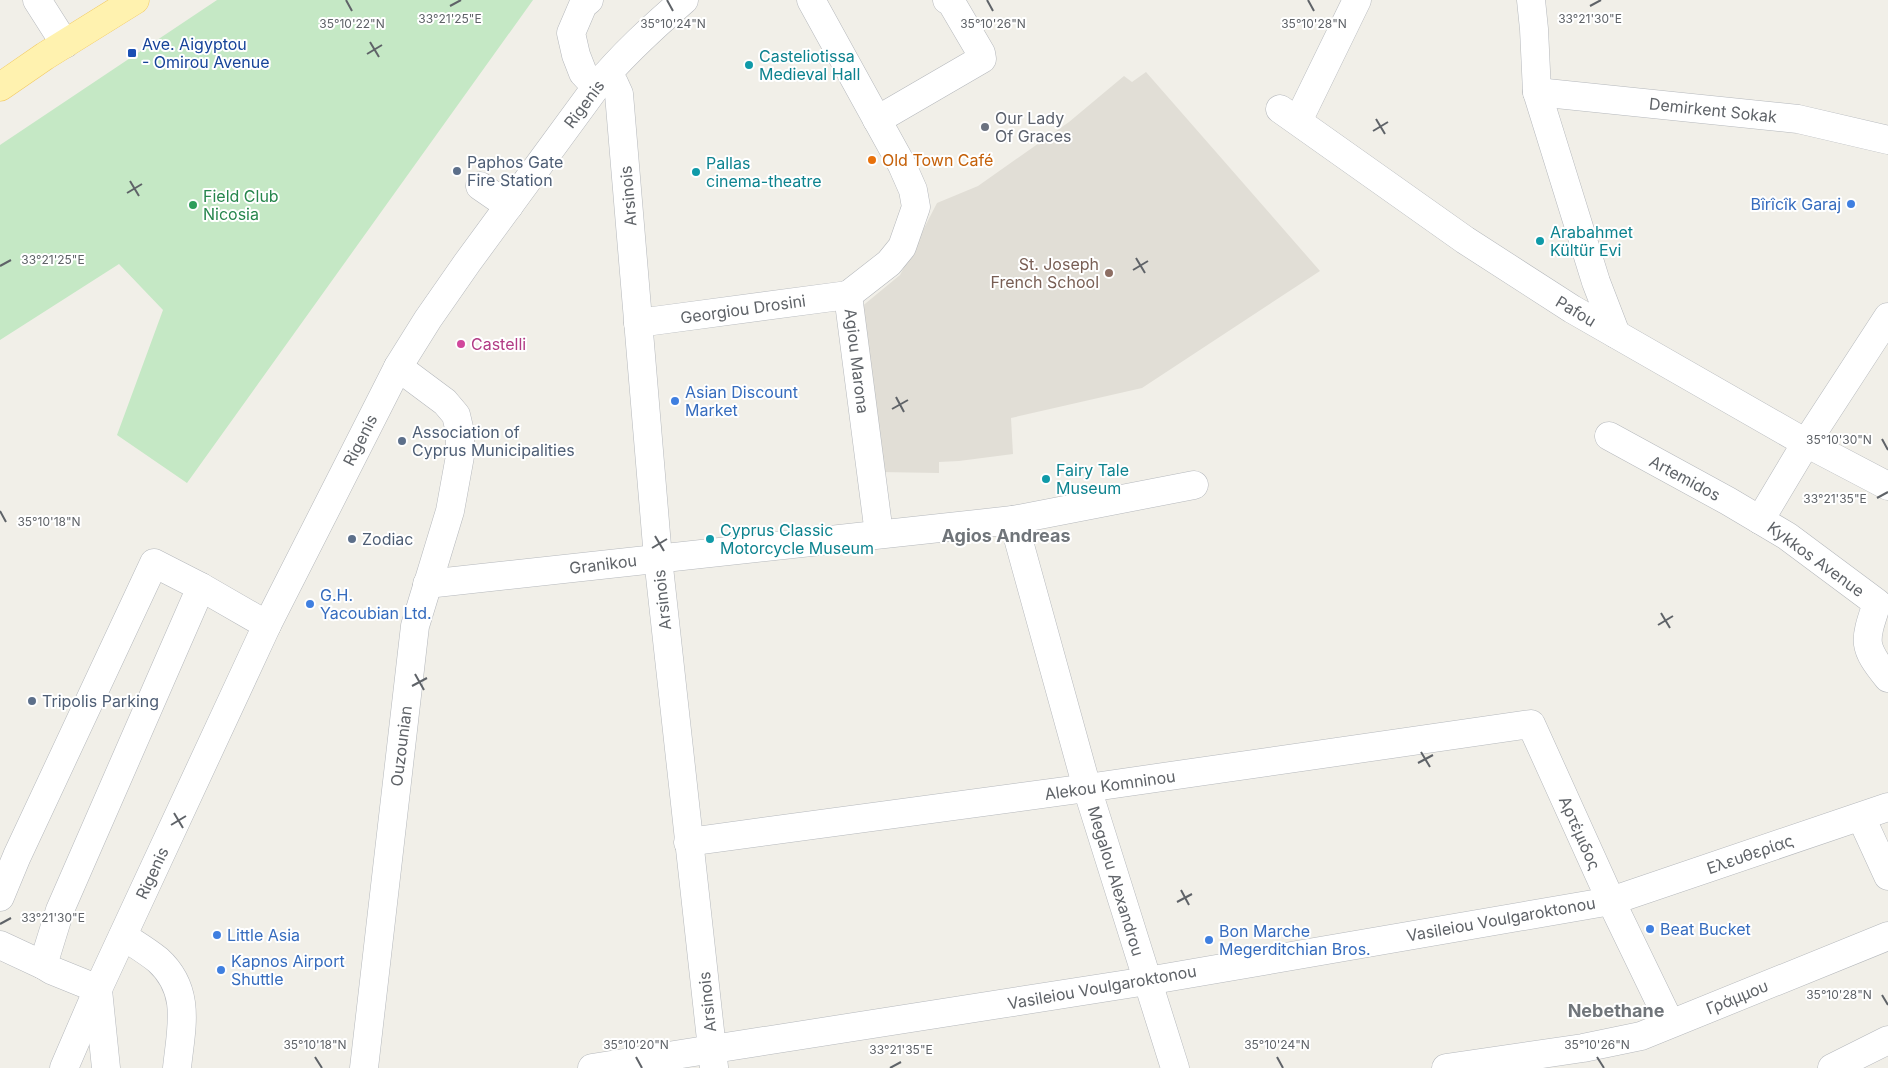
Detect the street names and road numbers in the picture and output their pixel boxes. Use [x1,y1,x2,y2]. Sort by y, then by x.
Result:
street label: Rigenis [559,76,609,132]
street label: Demirkent Sokak [1648,93,1778,127]
street label: Arsinois [615,165,641,227]
street label: Georgiou Drosini [679,290,807,328]
street label: Pafou [1552,291,1600,331]
street label: Agiou Marona [841,307,873,415]
street label: Rigenis [339,411,381,469]
street label: Artemidos [1646,451,1724,505]
street label: Kykkos Avenue [1764,517,1868,601]
street label: Granikou [568,550,638,578]
street label: Arsinois [649,569,675,631]
street label: Ouzounian [386,705,416,787]
street label: Alekou Komninou [1043,766,1177,804]
street label: Αρτέμιδος [1555,793,1605,873]
street label: Megalou Alexandrou [1084,804,1148,958]
street label: Ελευθερίας [1704,830,1796,878]
street label: Rigenis [131,844,173,902]
street label: Vasileiou Voulgaroktonou [1405,893,1597,945]
street label: Vasileiou Voulgaroktonou [1006,961,1198,1013]
street label: Arsinois [694,971,720,1033]
street label: Γράμμου [1703,975,1771,1019]

